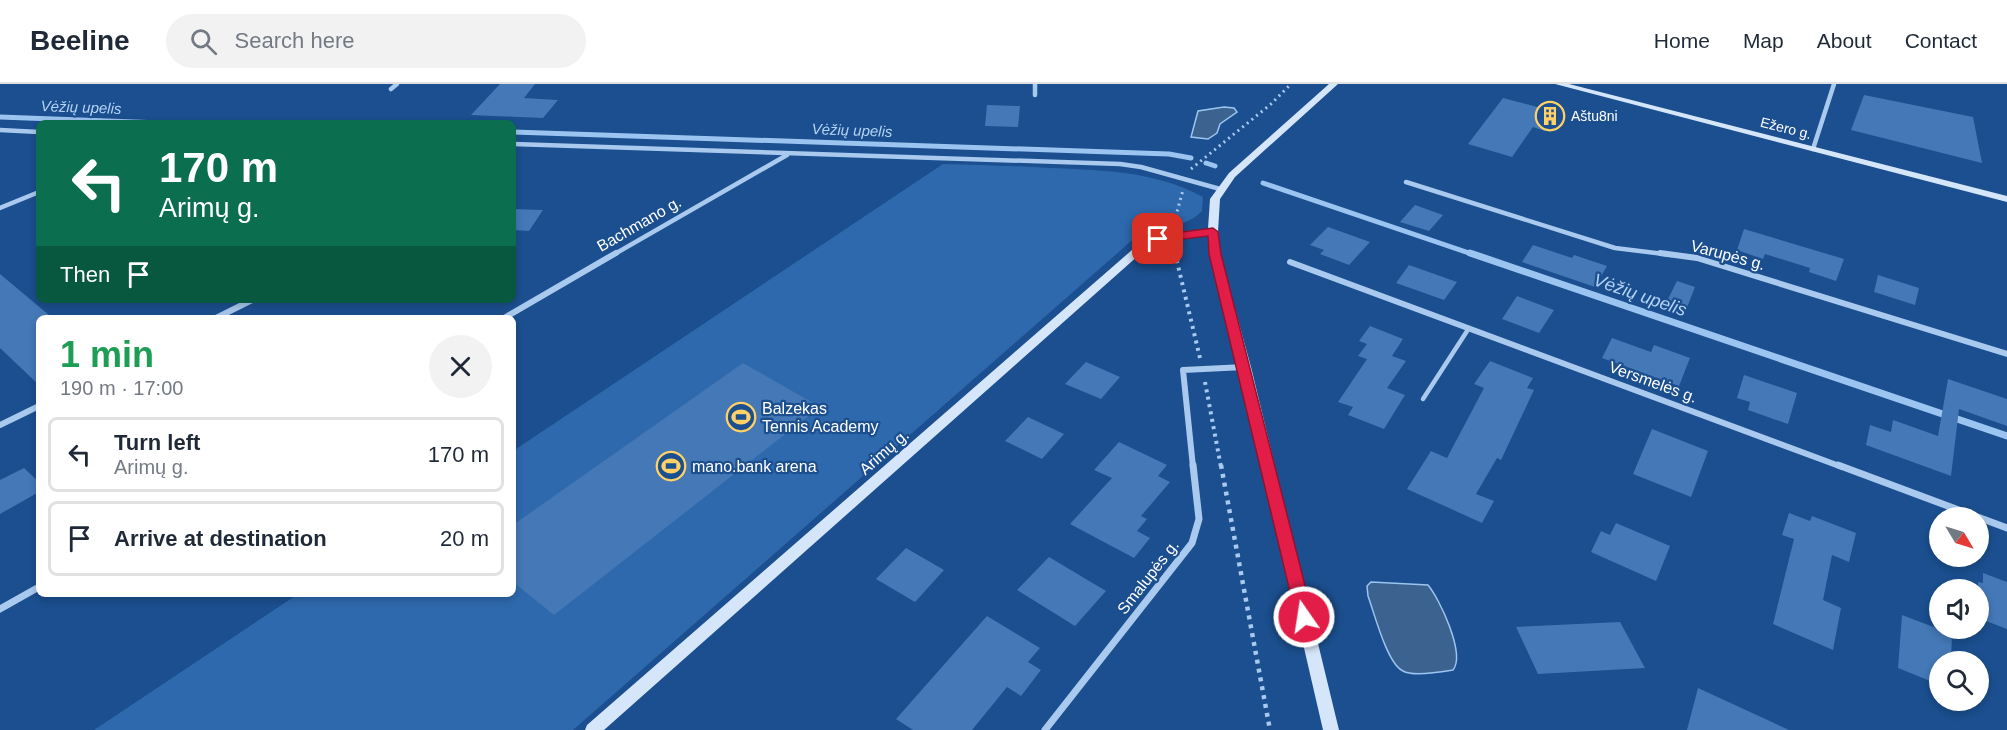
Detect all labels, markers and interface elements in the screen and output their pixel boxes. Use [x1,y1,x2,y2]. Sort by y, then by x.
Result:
search box [166,14,586,68]
text: Beeline [30,25,130,56]
icon: search [187,25,220,58]
text: Search here [235,28,354,53]
text: Home [1654,29,1710,52]
text: Map [1743,29,1784,52]
text: About [1817,29,1872,52]
text: Contact [1905,29,1977,52]
water label: Vėžių upelis [40,97,122,117]
building icon: Aštu8ni [1534,100,1566,132]
place label: Aštu8ni [1571,108,1618,124]
street label: Ežero g. [1759,114,1813,142]
water label: Vėžių upelis [811,120,893,140]
icon: left [60,144,138,222]
text: 170 m [159,144,278,191]
text: Arimų g. [159,193,260,223]
street label: Bachmano g. [594,193,684,255]
pin [1132,213,1183,264]
icon: arrive [1141,222,1174,255]
street label: Varupės g. [1689,237,1767,273]
icon: arrive [122,258,155,291]
text: Then [60,262,110,287]
water label: Vėžių upelis [1591,270,1689,320]
text: 1 min [60,334,154,375]
button: close [429,335,492,398]
street label: Versmelės g. [1607,358,1699,406]
text: 190 m · 17:00 [60,377,183,399]
place label: Balzekas Tennis Academy [762,400,879,435]
sports icon: Balzekas Tennis Academy [725,401,757,433]
street label: Arimų g. [856,426,912,478]
text: Turn left [114,430,200,455]
icon: left [63,438,96,471]
text: 170 m [428,442,489,467]
sports icon: mano.bank arena [655,450,687,482]
text: Arimų g. [114,456,188,478]
place label: mano.bank arena [692,458,817,475]
north arrow [1929,507,1989,567]
map controls [1929,507,1989,711]
icon: arrive [63,522,96,555]
text: Arrive at destination [114,526,327,551]
text: 20 m [440,526,489,551]
street label: Smalupės g. [1114,537,1182,617]
button: sound [1929,579,1989,639]
position arrow [1272,585,1336,649]
button: search [1929,651,1989,711]

